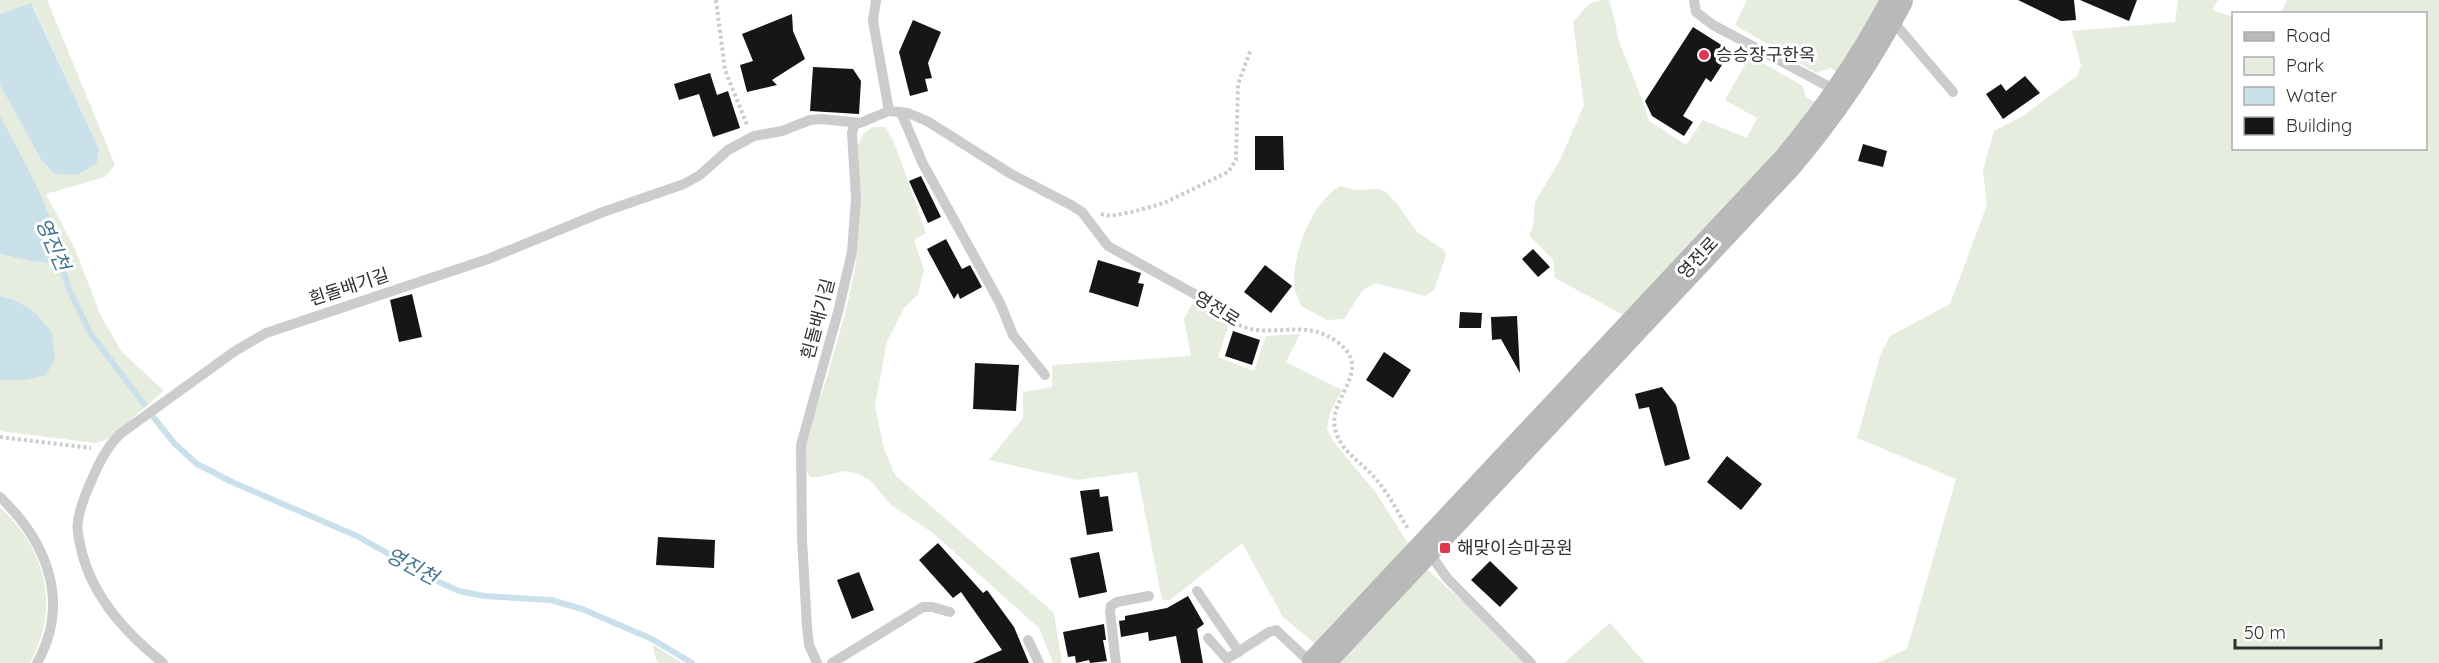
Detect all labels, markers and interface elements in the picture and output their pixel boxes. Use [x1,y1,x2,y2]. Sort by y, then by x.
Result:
legend [2232,12,2427,150]
text: Road [2286,24,2331,47]
place label: 승승장구한옥 [1716,43,1815,66]
marker: 승승장구한옥 [1697,48,1711,62]
text: Park [2286,54,2324,77]
text: Water [2286,84,2337,107]
text: Building [2286,114,2352,137]
water label: 영진천 [31,213,77,276]
street label: 영전로 [1672,232,1723,284]
street label: 흰돌배기길 [306,263,392,310]
street label: 흰돌배기길 [796,276,839,362]
street label: 영전로 [1190,286,1244,331]
place label: 해맞이승마공원 [1457,536,1573,559]
marker: 해맞이승마공원 [1438,541,1452,555]
water label: 영진천 [382,542,445,591]
scale bar [2235,612,2380,650]
text: 50 m [2244,621,2286,644]

